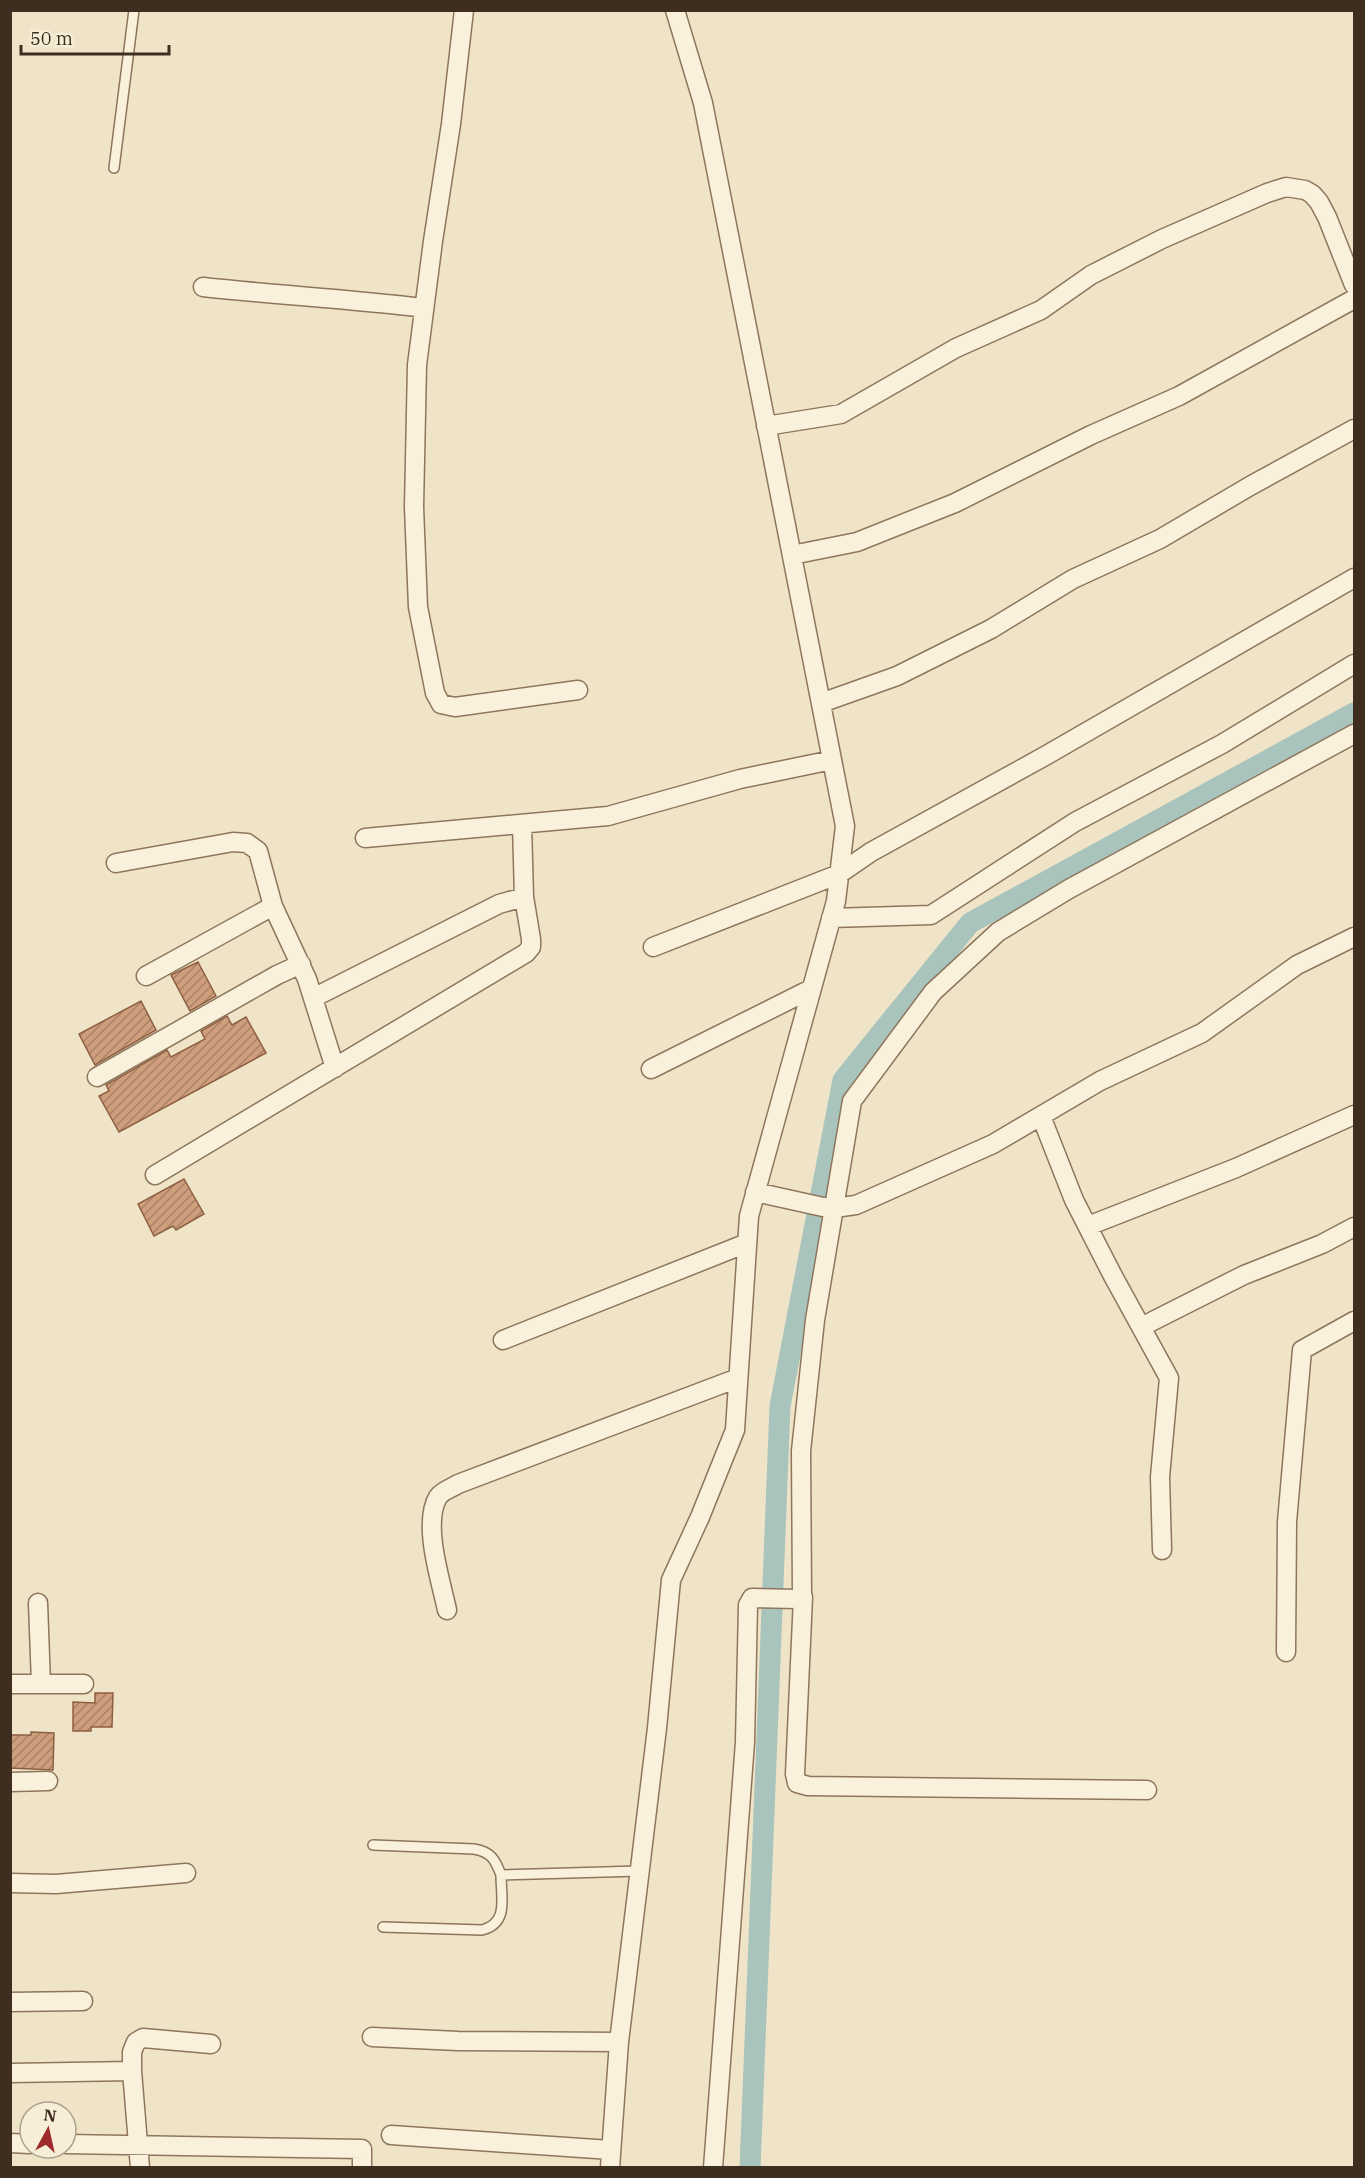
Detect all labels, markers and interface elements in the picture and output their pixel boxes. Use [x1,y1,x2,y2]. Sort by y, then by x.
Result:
scale bar [21,18,170,56]
text: 50 m [30,27,73,50]
north arrow [18,2100,78,2160]
text: N [42,2104,58,2126]

